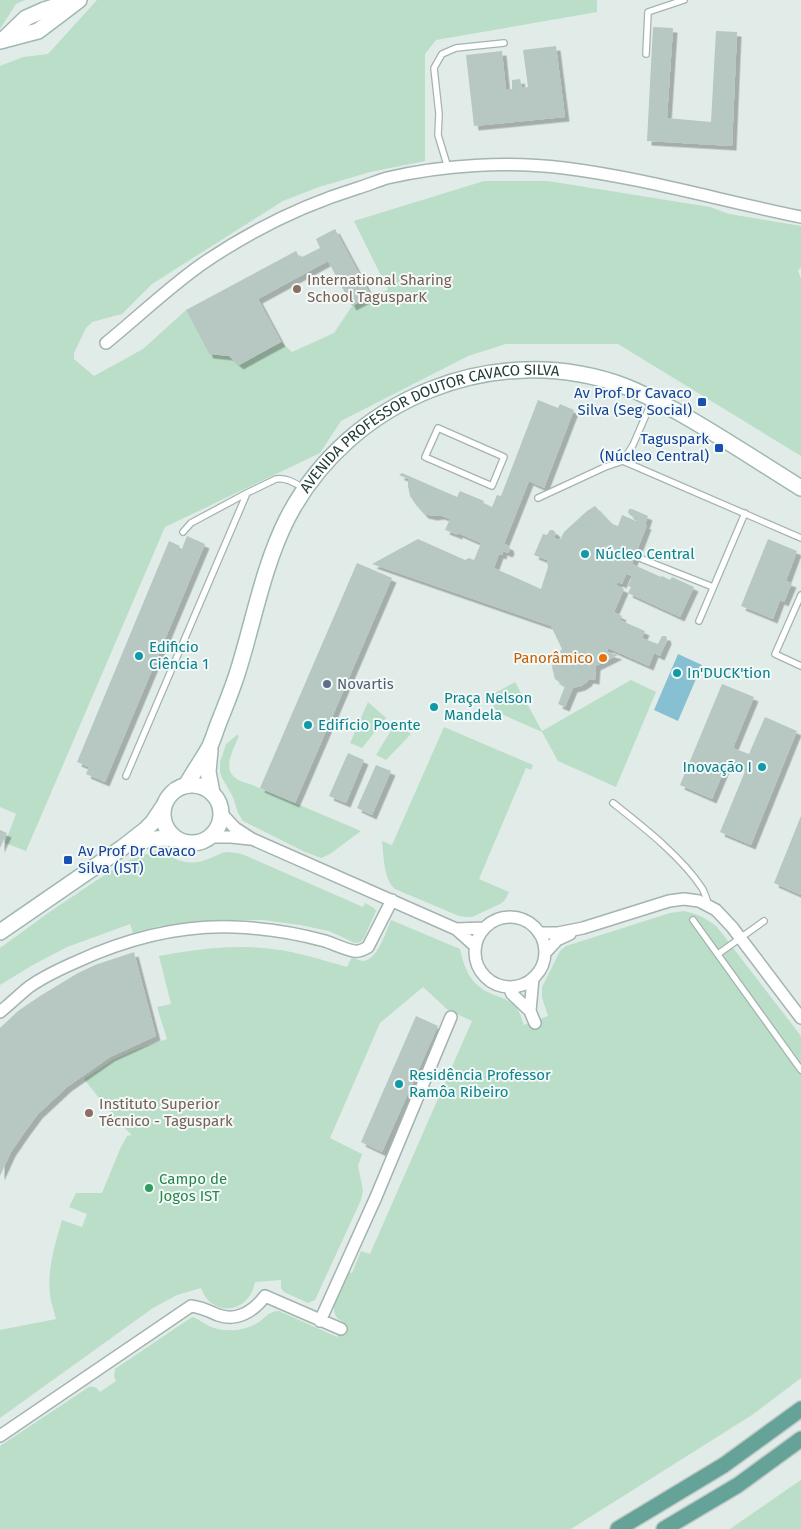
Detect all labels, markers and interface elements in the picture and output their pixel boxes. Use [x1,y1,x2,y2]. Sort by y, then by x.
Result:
place label: International Sharing School TagusparK [307,271,452,306]
marker: International Sharing School TagusparK [291,283,303,295]
street label: AVENIDA PROFESSOR DOUTOR CAVACO SILVA [296,361,561,496]
place label: Av Prof Dr Cavaco Silva (Seg Social) [574,384,692,419]
marker: Av Prof Dr Cavaco Silva (Seg Social) [696,396,708,408]
place label: Taguspark (Núcleo Central) [600,430,709,465]
marker: Taguspark (Núcleo Central) [713,442,725,454]
place label: Núcleo Central [595,545,695,563]
marker: Núcleo Central [579,548,591,560]
place label: Edificio Ciência 1 [149,638,209,673]
place label: Panorâmico [513,649,593,667]
marker: Edificio Ciência 1 [133,650,145,662]
marker: Panorâmico [597,652,609,664]
place label: In'DUCK'tion [687,664,771,682]
marker: In'DUCK'tion [671,667,683,679]
place label: Novartis [337,675,394,693]
marker: Novartis [321,678,333,690]
place label: Praça Nelson Mandela [444,689,532,724]
marker: Praça Nelson Mandela [428,701,440,713]
place label: Edifício Poente [318,716,421,734]
marker: Edifício Poente [302,719,314,731]
place label: Inovação I [682,758,752,776]
marker: Inovação I [756,761,768,773]
place label: Av Prof Dr Cavaco Silva (IST) [78,842,196,877]
marker: Av Prof Dr Cavaco Silva (IST) [62,854,74,866]
place label: Residência Professor Ramôa Ribeiro [409,1066,551,1101]
marker: Residência Professor Ramôa Ribeiro [393,1078,405,1090]
place label: Instituto Superior Técnico - Taguspark [99,1095,233,1130]
marker: Instituto Superior Técnico - Taguspark [83,1107,95,1119]
place label: Campo de Jogos IST [159,1170,227,1205]
marker: Campo de Jogos IST [143,1182,155,1194]

